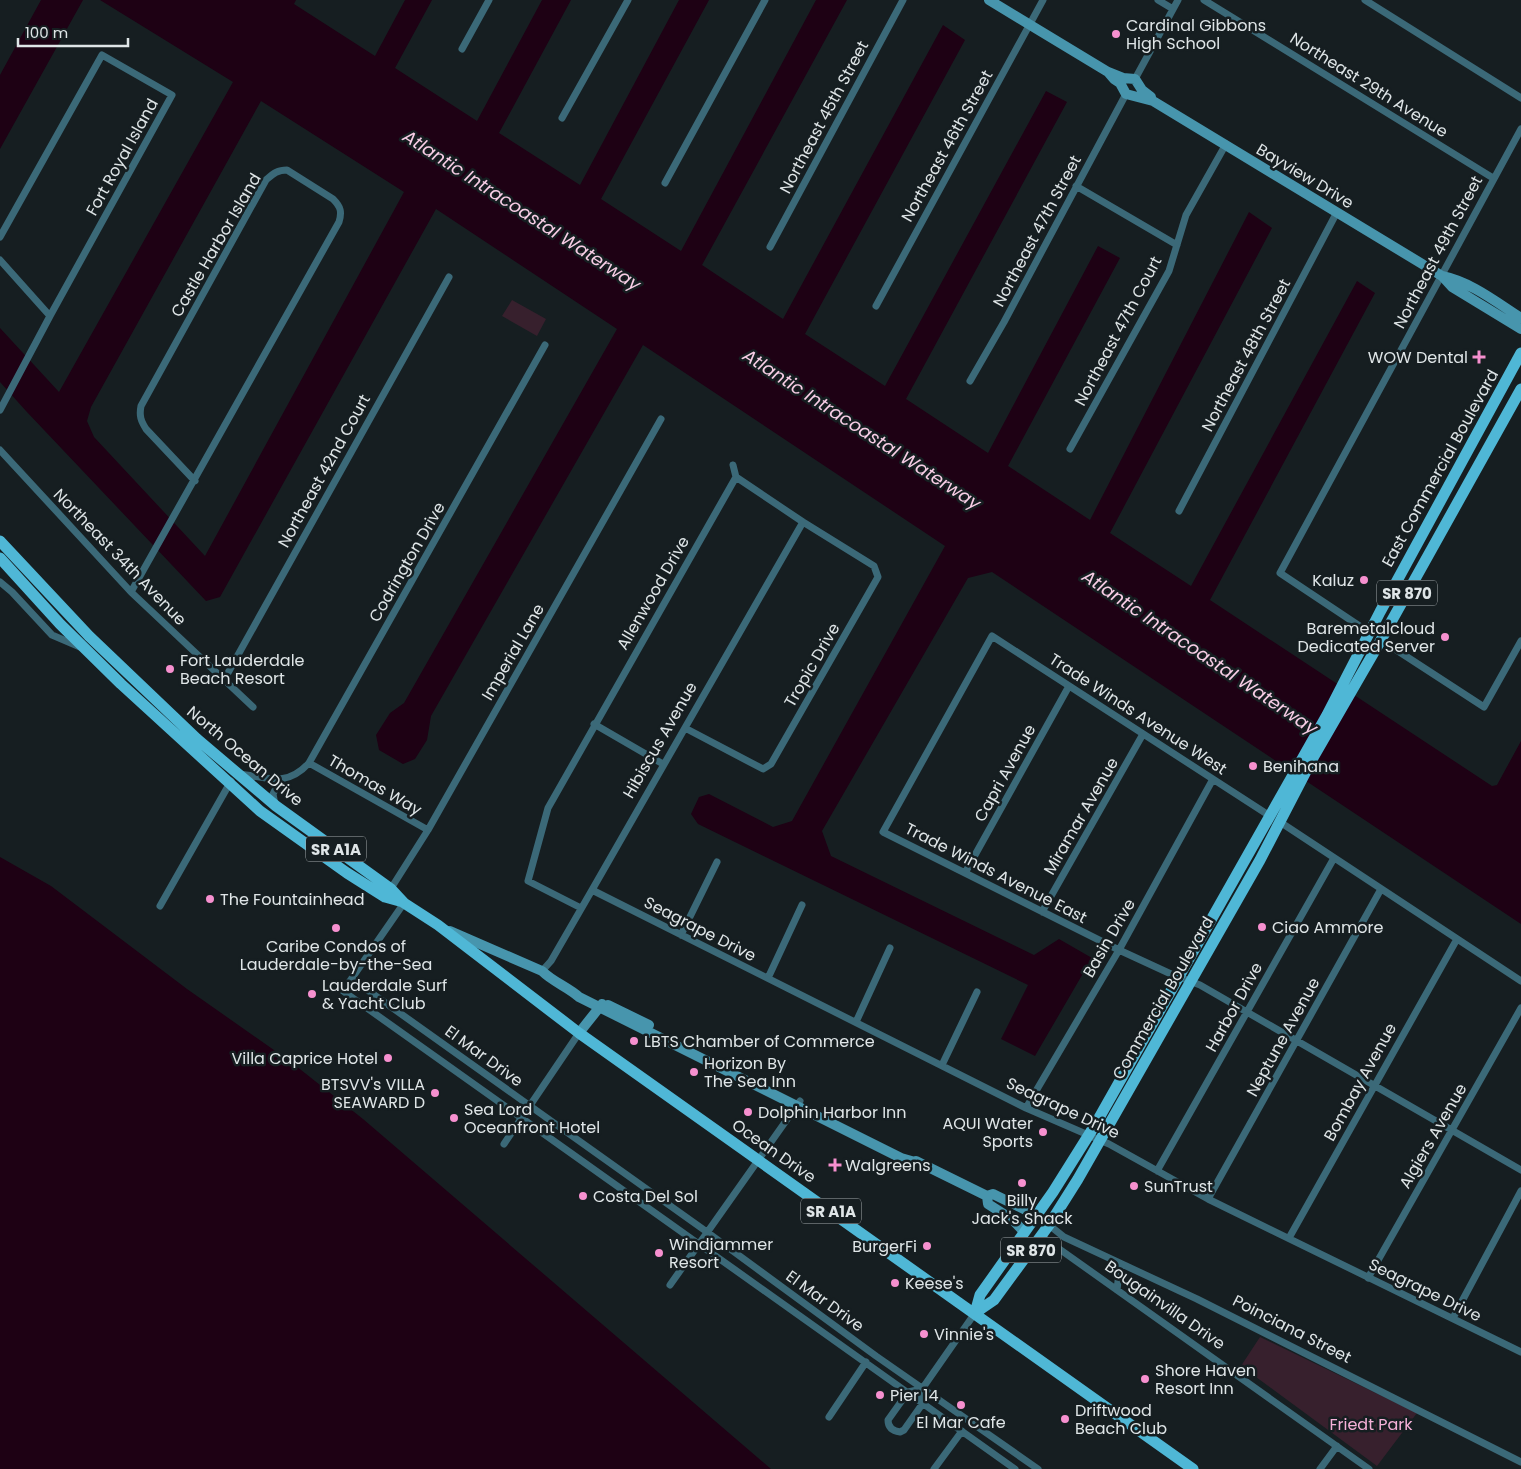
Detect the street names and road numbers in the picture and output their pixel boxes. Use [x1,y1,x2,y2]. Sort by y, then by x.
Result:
street label: Northeast 29th Avenue [1286,27,1453,143]
street label: Northeast 45th Street [774,36,874,197]
street label: Northeast 46th Street [896,66,998,226]
street label: Fort Royal Island [80,94,164,220]
street label: Bayview Drive [1252,138,1358,214]
street label: Northeast 47th Street [987,151,1087,311]
street label: Castle Harbor Island [165,169,267,321]
street label: Northeast 49th Street [1388,171,1488,332]
street label: Northeast 47th Court [1069,252,1167,410]
street label: Northeast 48th Street [1196,274,1296,435]
street label: East Commercial Boulevard [1376,365,1504,571]
street label: Northeast 42nd Court [272,390,376,552]
street label: Northeast 34th Avenue [48,483,192,631]
street label: Codrington Drive [363,498,451,626]
street label: Allenwood Drive [611,532,695,654]
road number: SR 870 [1377,580,1437,606]
street label: Imperial Lane [476,599,550,705]
street label: Tropic Drive [779,619,845,711]
street label: Trade Winds Avenue West [1045,648,1232,780]
street label: Hibiscus Avenue [617,678,703,802]
street label: North Ocean Drive [182,700,308,812]
street label: Capri Avenue [969,720,1041,826]
street label: Thomas Way [324,749,426,821]
street label: Miramar Avenue [1038,753,1124,879]
street label: Trade Winds Avenue East [901,817,1091,929]
road number: SR A1A [306,836,366,862]
street label: Seagrape Drive [640,891,760,967]
street label: Basin Drive [1077,894,1141,982]
street label: Commercial Boulevard [1107,912,1219,1084]
street label: Harbor Drive [1200,958,1268,1056]
street label: Neptune Avenue [1241,973,1325,1101]
street label: Bombay Avenue [1318,1019,1402,1145]
street label: El Mar Drive [440,1020,528,1092]
street label: Seagrape Drive [1002,1072,1124,1144]
street label: Algiers Avenue [1394,1079,1473,1193]
street label: Ocean Drive [727,1114,821,1188]
road number: SR A1A [801,1198,861,1224]
road number: SR 870 [1001,1238,1061,1262]
street label: Seagrape Drive [1365,1253,1485,1327]
street label: Bougainvilla Drive [1100,1255,1230,1355]
street label: El Mar Drive [781,1265,869,1337]
street label: Poinciana Street [1229,1289,1355,1369]

